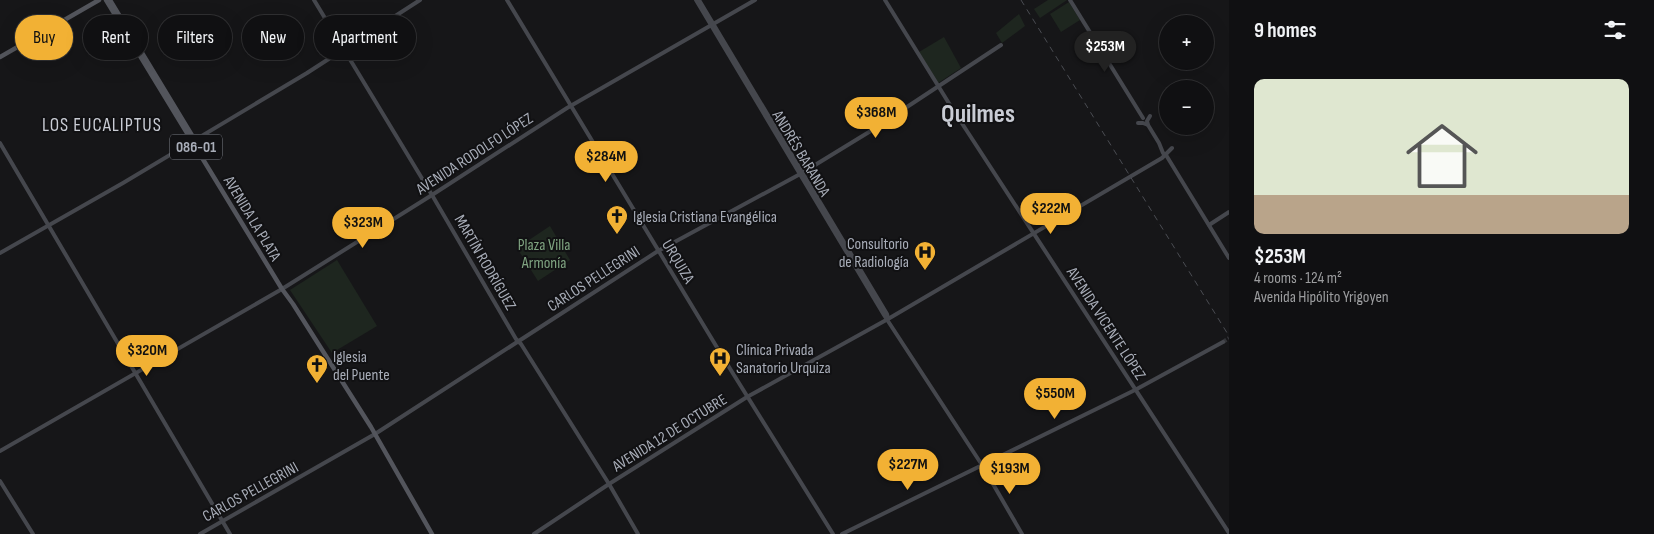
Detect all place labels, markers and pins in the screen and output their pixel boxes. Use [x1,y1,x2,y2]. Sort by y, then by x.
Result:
pin: $253M [1070,30,1140,73]
pin: $368M [841,96,911,139]
pin: $284M [571,140,641,183]
pin: $222M [1016,192,1086,235]
church icon: Iglesia Cristiana Evangélica [605,204,629,235]
pin: $323M [328,206,398,249]
place label: Iglesia Cristiana Evangélica [633,208,777,227]
place label: Consultorio de Radiología [839,235,909,272]
hospital icon: Consultorio de Radiología [913,240,937,271]
pin: $320M [112,334,182,377]
place label: Clínica Privada Sanatorio Urquiza [736,341,831,378]
hospital icon: Clínica Privada Sanatorio Urquiza [708,346,732,377]
place label: Iglesia del Puente [333,348,390,385]
church icon: Iglesia del Puente [305,353,329,384]
pin: $550M [1020,378,1090,420]
pin: $227M [873,448,943,491]
pin: $193M [975,452,1045,495]

